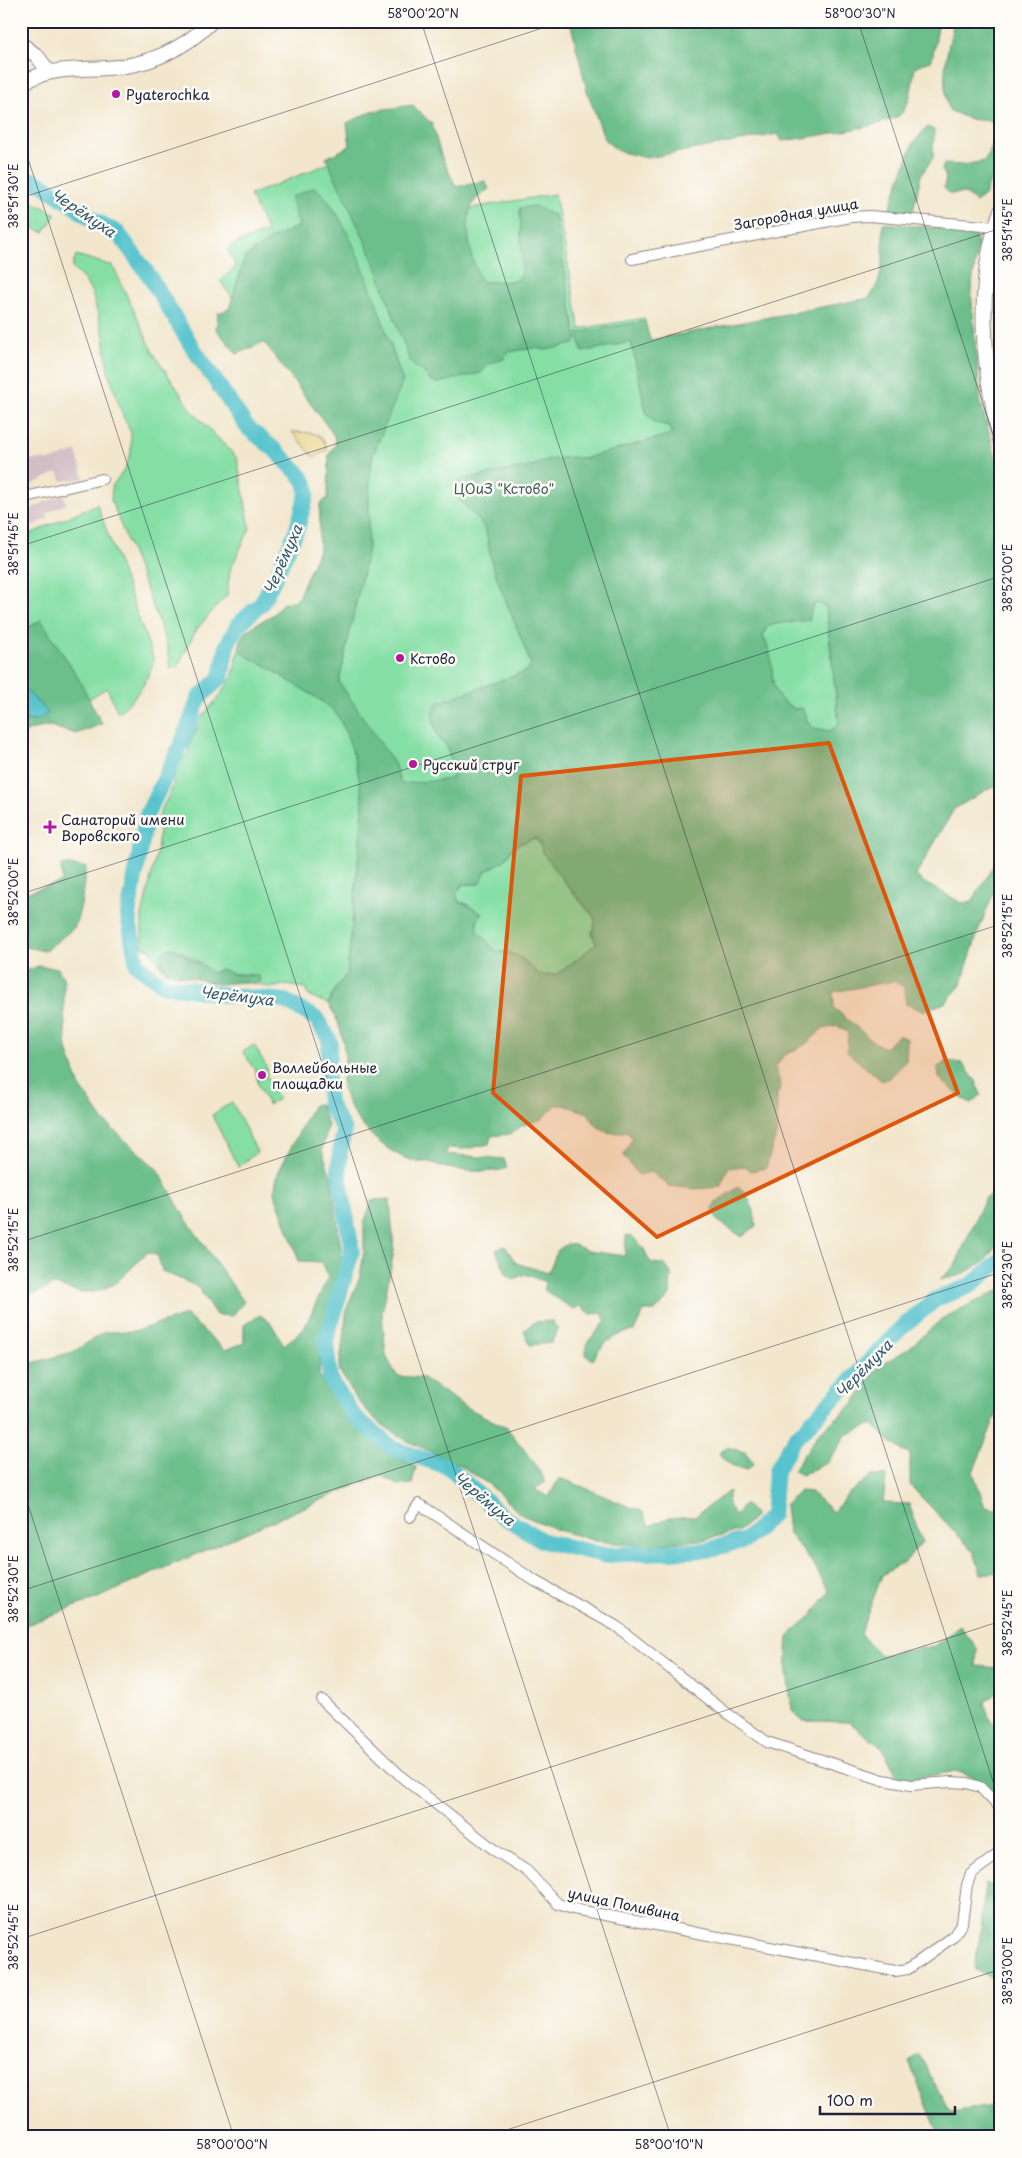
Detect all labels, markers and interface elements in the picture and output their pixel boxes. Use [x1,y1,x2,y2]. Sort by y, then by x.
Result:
text: 58°00'20"N [387,4,459,22]
text: 58°00'30"N [824,4,896,22]
place label: Pyaterochka [126,84,210,105]
marker: Pyaterochka [110,88,122,100]
text: 38°51'30"E [4,163,22,229]
water label: Черёмуха [47,182,122,243]
street label: Загородная улица [732,193,860,235]
text: 38°51'45"E [998,198,1016,262]
park label: ЦОиЗ "Кстово" [454,478,554,499]
text: 38°51'45"E [4,512,22,576]
water label: Черёмуха [256,520,308,597]
text: 38°52'00"E [998,544,1016,612]
place label: Кстово [410,648,456,669]
marker: Кстово [394,652,406,664]
place label: Русский струг [423,754,520,775]
marker: Русский струг [407,758,419,770]
place label: Санаторий имени Воровского [61,809,185,846]
marker: Санаторий имени Воровского [43,820,57,834]
text: 38°52'00"E [4,858,22,926]
text: 38°52'15"E [998,894,1016,958]
water label: Черёмуха [199,979,276,1011]
place label: Воллейбольные площадки [272,1057,377,1094]
marker: Воллейбольные площадки [256,1069,268,1081]
text: 38°52'15"E [4,1208,22,1272]
text: 38°52'30"E [998,1241,1016,1309]
water label: Черёмуха [829,1333,897,1403]
water label: Черёмуха [449,1465,521,1531]
text: 38°52'30"E [4,1555,22,1623]
text: 38°52'45"E [998,1590,1016,1656]
street label: улица Поливина [566,1882,682,1926]
text: 38°52'45"E [4,1904,22,1970]
text: 38°53'00"E [998,1937,1016,2005]
scale bar [820,2083,954,2115]
text: 100 m [827,2088,873,2111]
text: 58°00'00"N [196,2135,268,2153]
text: 58°00'10"N [635,2135,703,2153]

